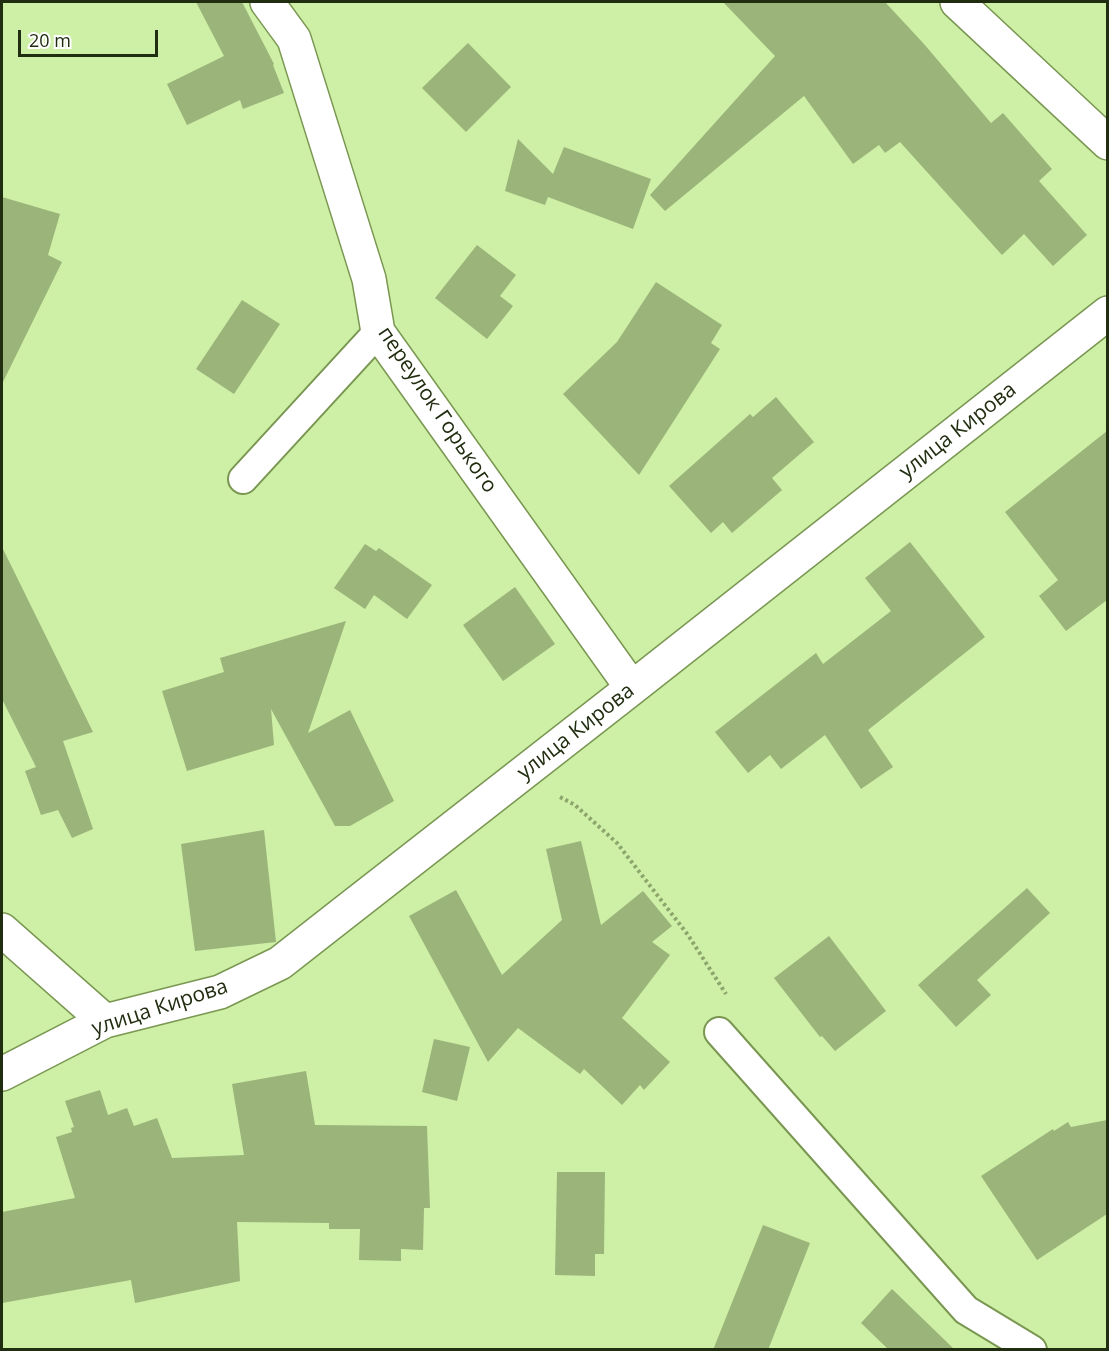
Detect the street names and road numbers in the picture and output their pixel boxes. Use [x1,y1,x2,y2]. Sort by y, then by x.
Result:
street label: переулок Горького [372,322,502,498]
street label: улица Кирова [894,378,1022,484]
street label: улица Кирова [512,679,640,785]
street label: улица Кирова [89,974,231,1042]

